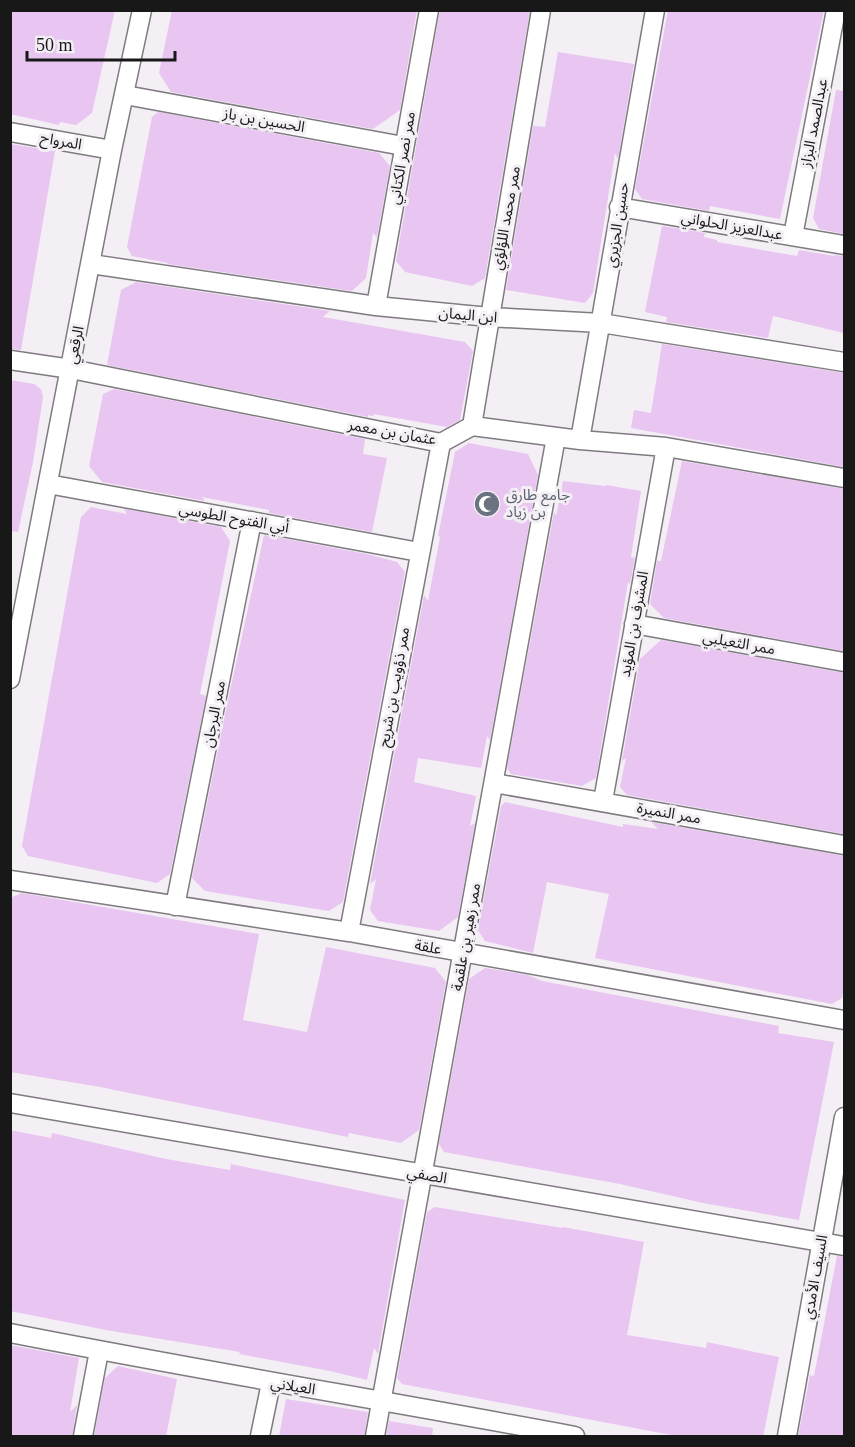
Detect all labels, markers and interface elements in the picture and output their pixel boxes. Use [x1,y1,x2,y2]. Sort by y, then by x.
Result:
scale bar [27,24,176,62]
text: 50 m [36,35,73,55]
street label: عبدالصمد البزاز [797,77,832,170]
street label: الحسين بن باز [221,105,306,136]
street label: ممر نصر الكتاني [386,110,421,206]
street label: المرواح [38,129,83,156]
street label: ممر محمد اللؤلؤي [489,165,526,272]
street label: حسين الجزيري [602,181,635,269]
street label: عبدالعزيز الحلواني [679,209,784,246]
street label: ابن اليمان [438,304,498,327]
street label: الرقعي [63,325,90,366]
street label: عثمان بن معمر [346,416,438,449]
place label: جامع طارق بن زياد [506,487,570,521]
mosque icon: جامع طارق بن زياد [472,489,502,519]
street label: أبي الفتوح الطوسي [177,500,291,540]
street label: المشرف بن المؤيد [617,570,652,678]
street label: ممر ذؤويب بن شريح [376,626,416,749]
street label: ممر الثعيلبي [701,629,777,661]
street label: ممر البرجان [200,679,229,749]
street label: ممر النميرة [636,800,702,827]
street label: ممر زهير بن علقمة [449,882,484,992]
street label: علقة [413,937,443,957]
street label: الصفي [405,1164,448,1190]
street label: السيف الأمدي [800,1233,834,1321]
street label: العيلاني [269,1375,316,1401]

